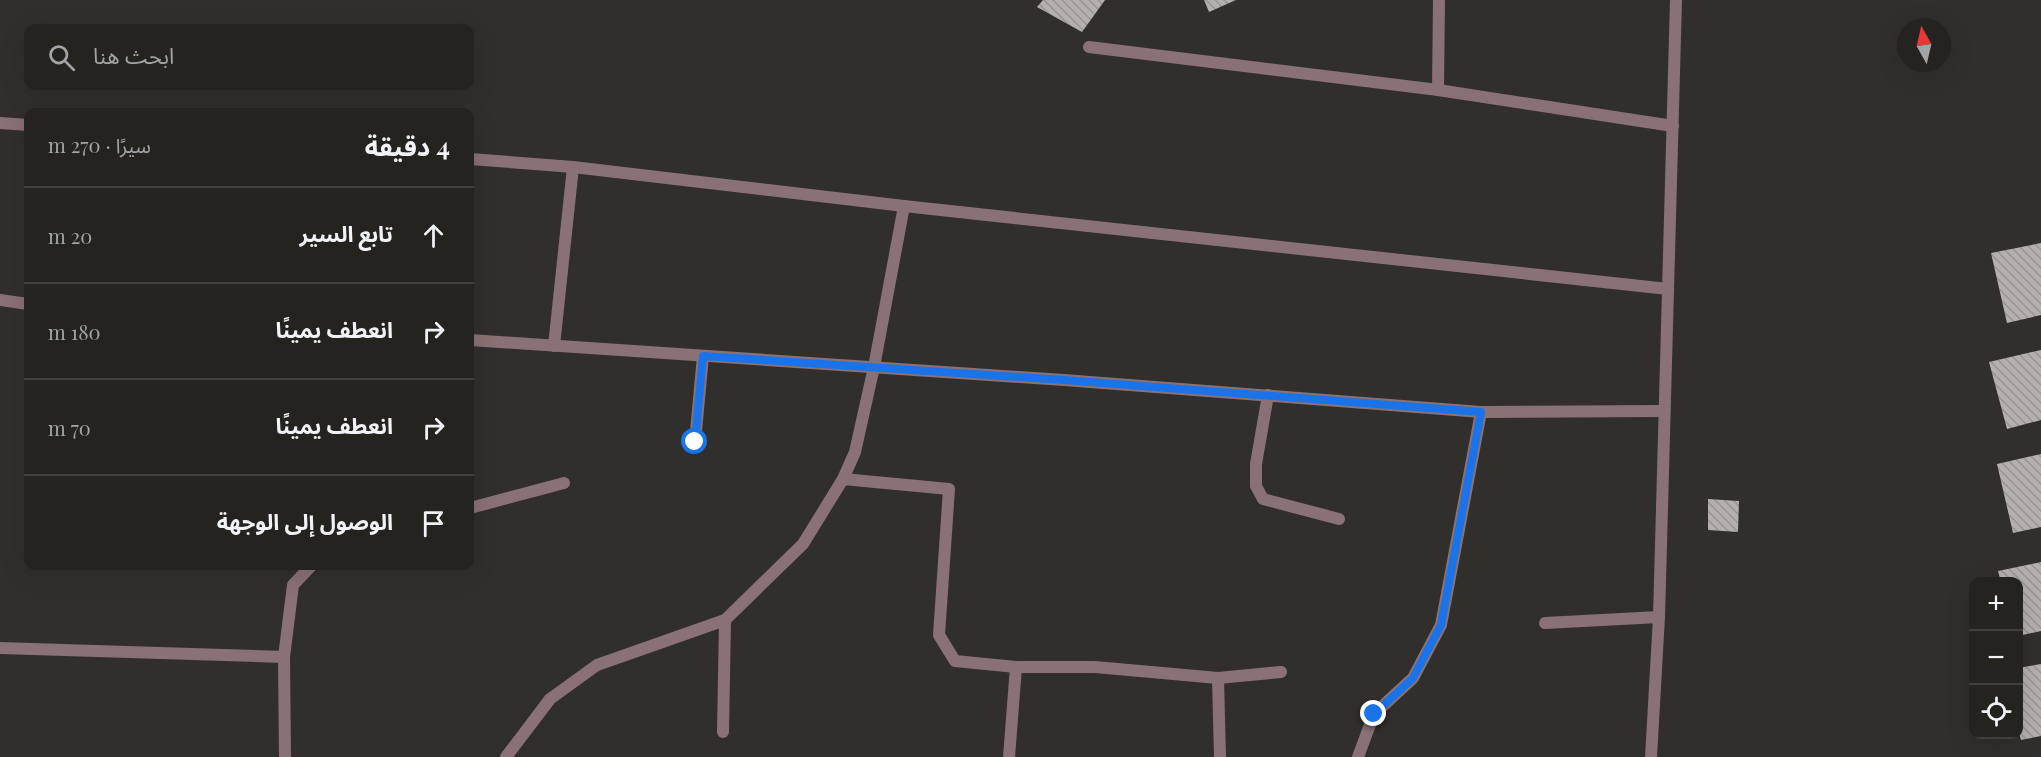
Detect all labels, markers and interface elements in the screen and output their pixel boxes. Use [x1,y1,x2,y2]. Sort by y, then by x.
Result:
north arrow [1897,18,1951,72]
search box [24,24,474,90]
text: ابحث هنا [93,40,174,70]
icon: search [45,41,78,74]
text: 4 دقيقة [365,128,450,163]
text: سيرًا · 270 m [48,131,151,158]
text: تابع السير [300,218,393,248]
icon: ahead [417,219,450,252]
text: 20 m [48,222,92,249]
text: انعطف يمينًا [275,314,393,344]
icon: right [417,315,450,348]
text: 180 m [48,318,101,345]
text: انعطف يمينًا [275,410,393,440]
icon: right [417,411,450,444]
text: 70 m [48,414,91,441]
route start [681,428,707,454]
text: الوصول إلى الوجهة [217,506,393,536]
icon: arrive [417,507,450,540]
map controls [1969,577,2023,739]
button: + [1969,577,2023,631]
button: − [1969,631,2023,685]
button: locate [1969,685,2023,739]
route end [1360,700,1386,726]

